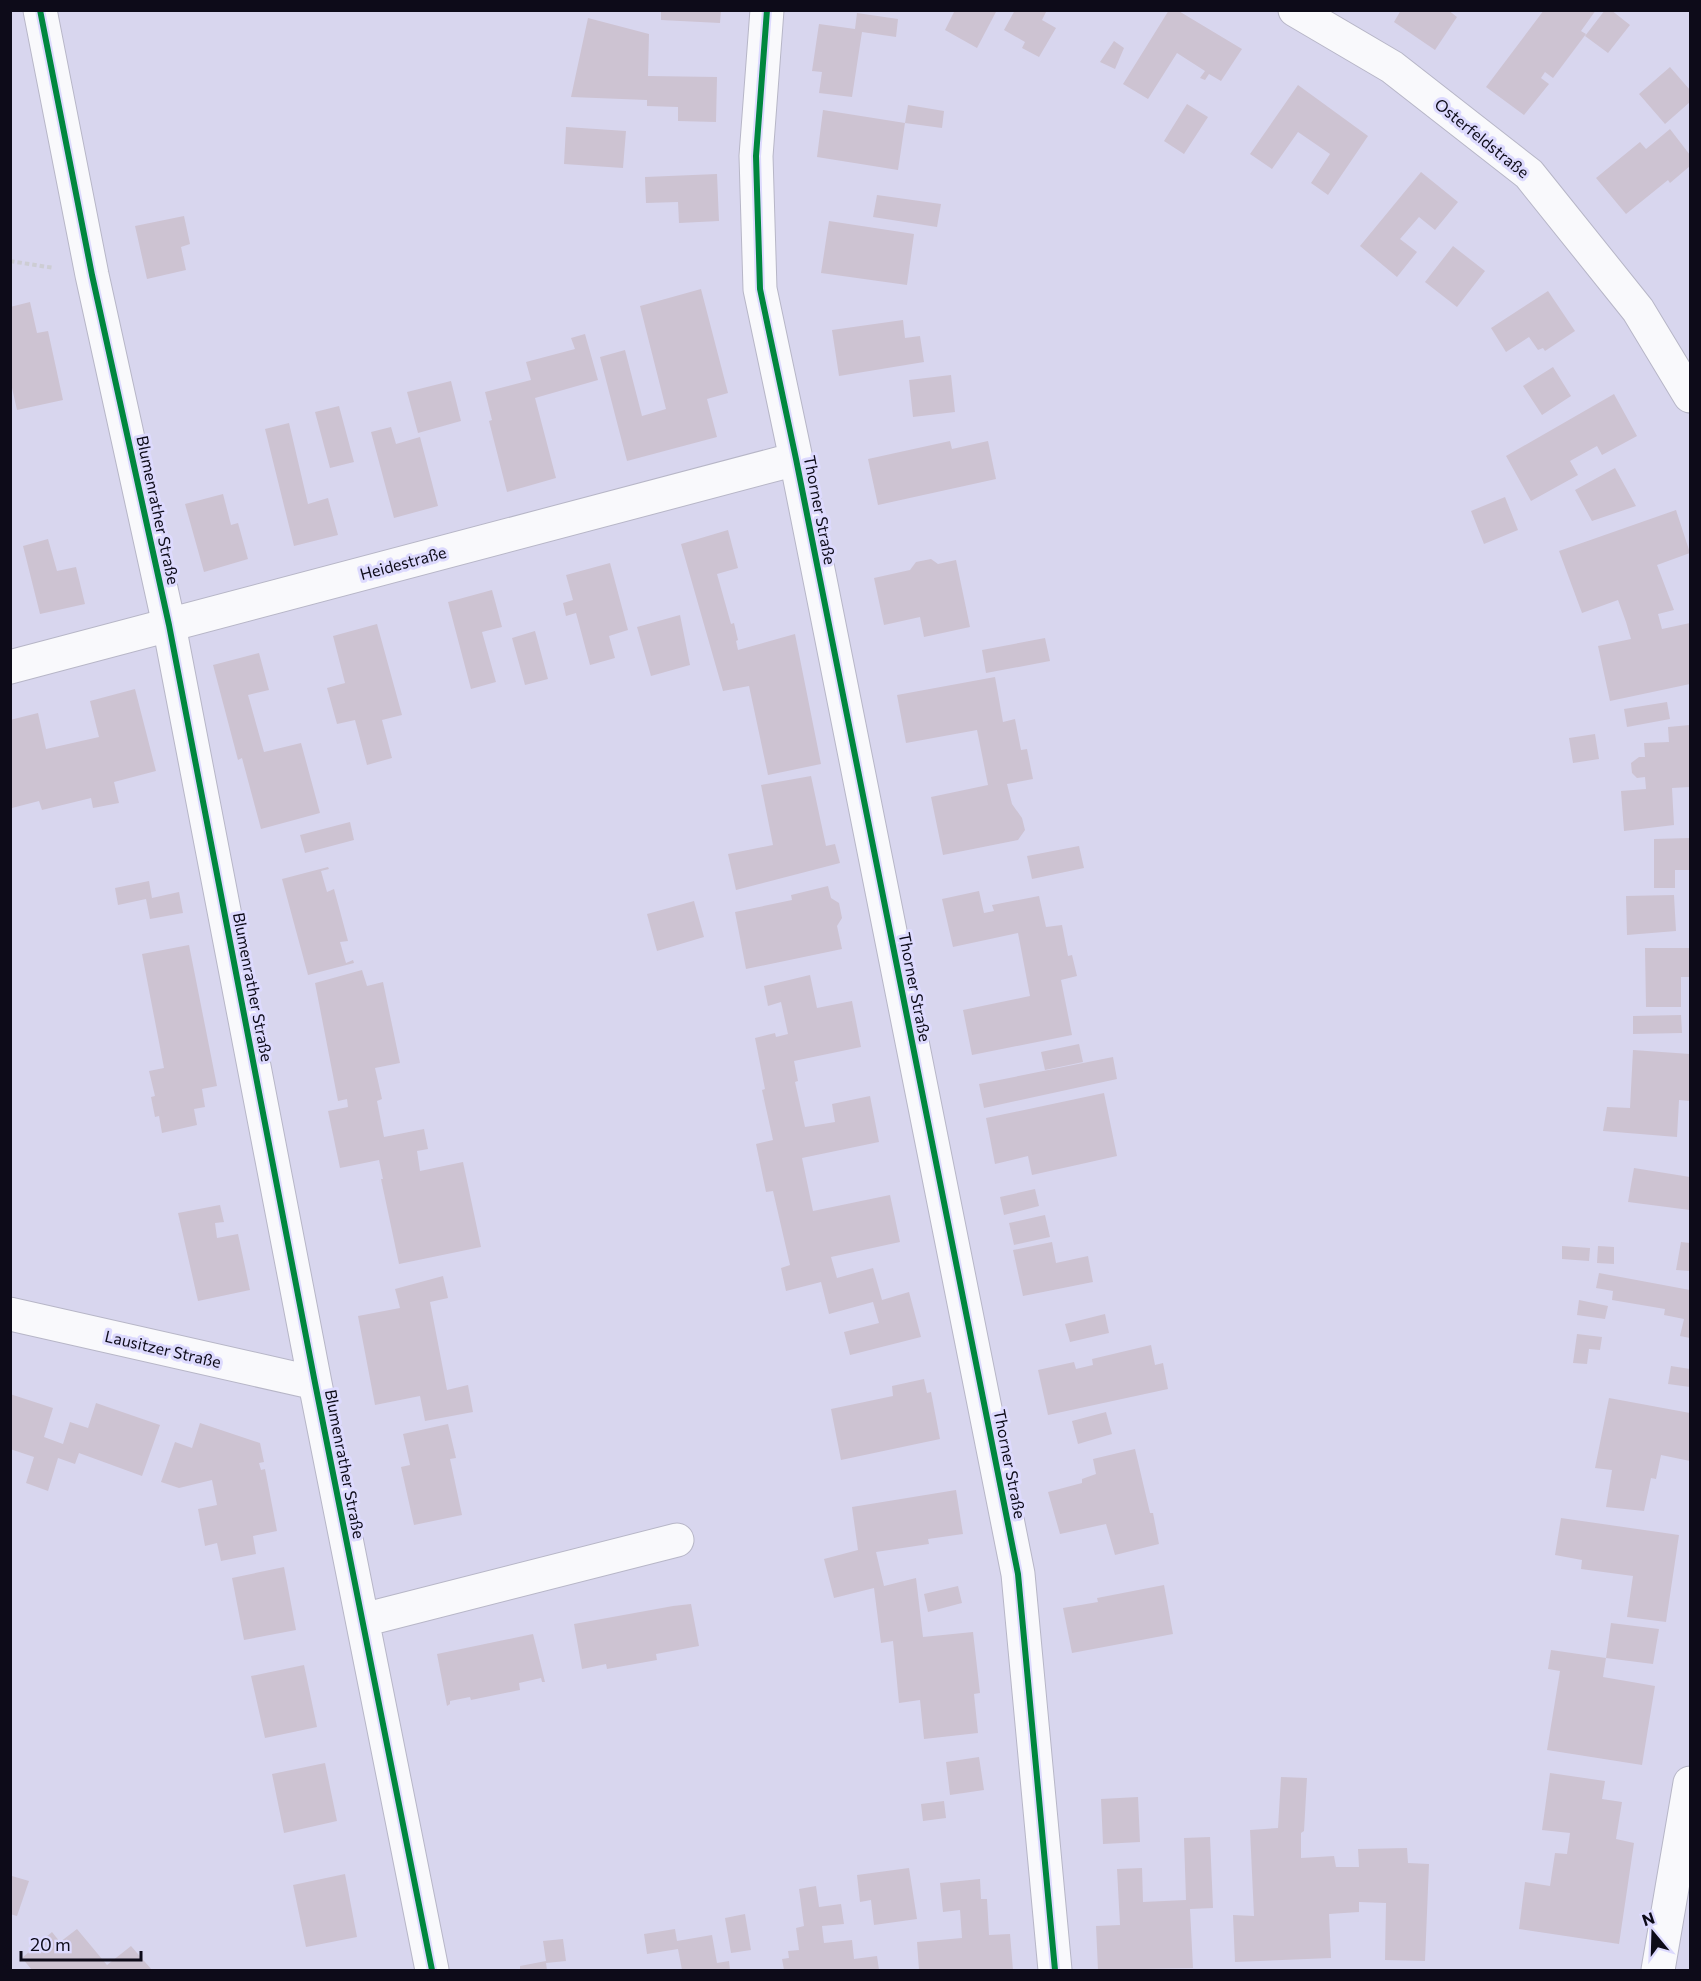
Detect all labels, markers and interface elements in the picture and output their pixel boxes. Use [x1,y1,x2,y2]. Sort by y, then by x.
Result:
street label: Osterfeldstraße [1431,94,1533,181]
street label: Blumenrather Straße [133,434,184,586]
street label: Thorner Straße [801,454,840,566]
street label: Heidestraße [358,542,448,583]
street label: Blumenrather Straße [230,911,277,1063]
street label: Thorner Straße [896,931,935,1043]
street label: Lausitzer Straße [103,1326,223,1371]
street label: Blumenrather Straße [322,1388,369,1540]
street label: Thorner Straße [991,1408,1030,1520]
north arrow [1623,1903,1683,1963]
text: N [1639,1907,1657,1929]
scale bar [21,1924,141,1962]
text: 20 m [30,1933,71,1955]

